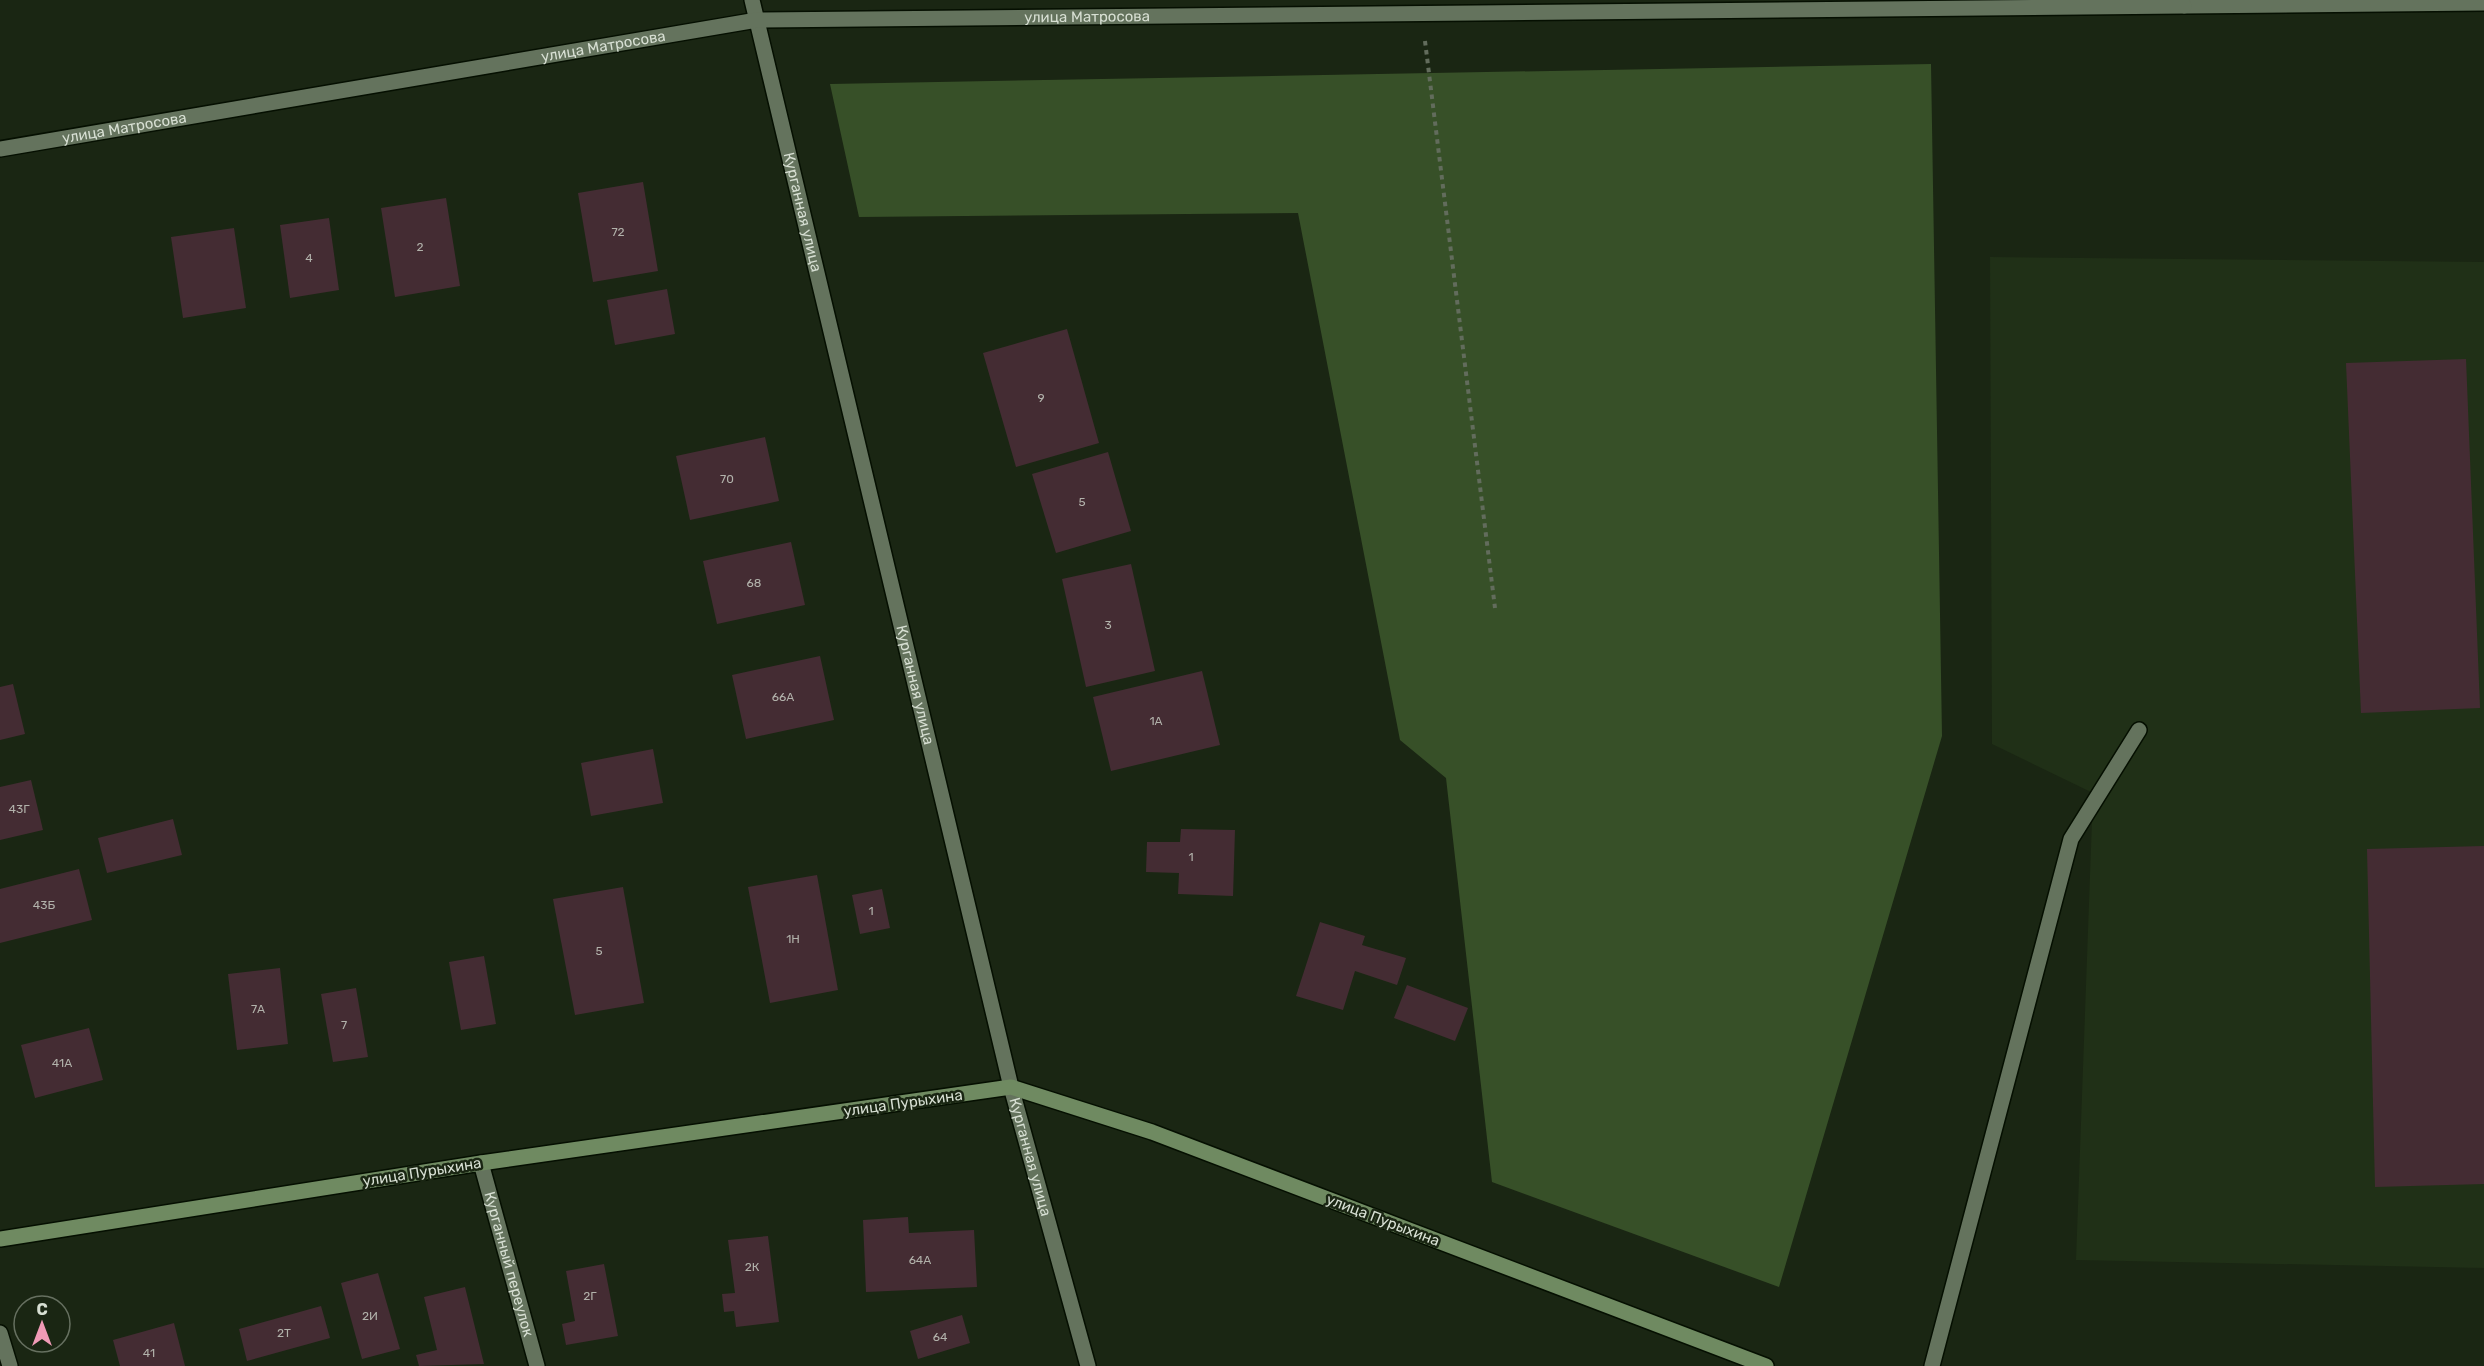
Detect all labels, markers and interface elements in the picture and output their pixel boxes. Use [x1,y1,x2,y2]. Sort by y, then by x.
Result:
street label: улица Матросова [1024,7,1150,26]
street label: улица Матросова [540,27,667,66]
street label: улица Матросова [61,108,188,147]
street label: Курганная улица [780,150,825,274]
house number: 72 [611,225,625,239]
house number: 2 [416,240,424,254]
house number: 4 [305,251,313,265]
house number: 9 [1037,391,1045,405]
house number: 70 [720,472,734,486]
house number: 5 [1078,495,1086,509]
house number: 68 [747,576,761,590]
house number: 3 [1104,618,1112,632]
street label: Курганная улица [892,623,938,746]
house number: 66А [772,690,794,704]
house number: 1А [1149,714,1163,728]
house number: 43Г [9,802,30,816]
house number: 1 [1188,850,1194,864]
house number: 43Б [33,898,55,912]
house number: 1 [868,904,874,918]
house number: 1Н [786,932,800,946]
house number: 5 [595,944,603,958]
house number: 7А [251,1002,265,1016]
house number: 7 [341,1018,347,1032]
house number: 41А [52,1056,72,1070]
street label: улица Пурыхина [842,1086,964,1120]
street label: Курганная улица [1005,1096,1055,1218]
street label: улица Пурыхина [361,1154,483,1190]
street label: Курганный переулок [480,1190,538,1339]
street label: улица Пурыхина [1324,1190,1442,1250]
house number: 64А [909,1253,931,1267]
house number: 2К [745,1260,760,1274]
house number: 2Г [583,1289,597,1303]
north arrow [12,1294,72,1354]
text: С [36,1300,48,1319]
house number: 2И [362,1309,378,1323]
house number: 2Т [277,1326,291,1340]
house number: 64 [933,1330,948,1344]
house number: 41 [143,1346,155,1360]

